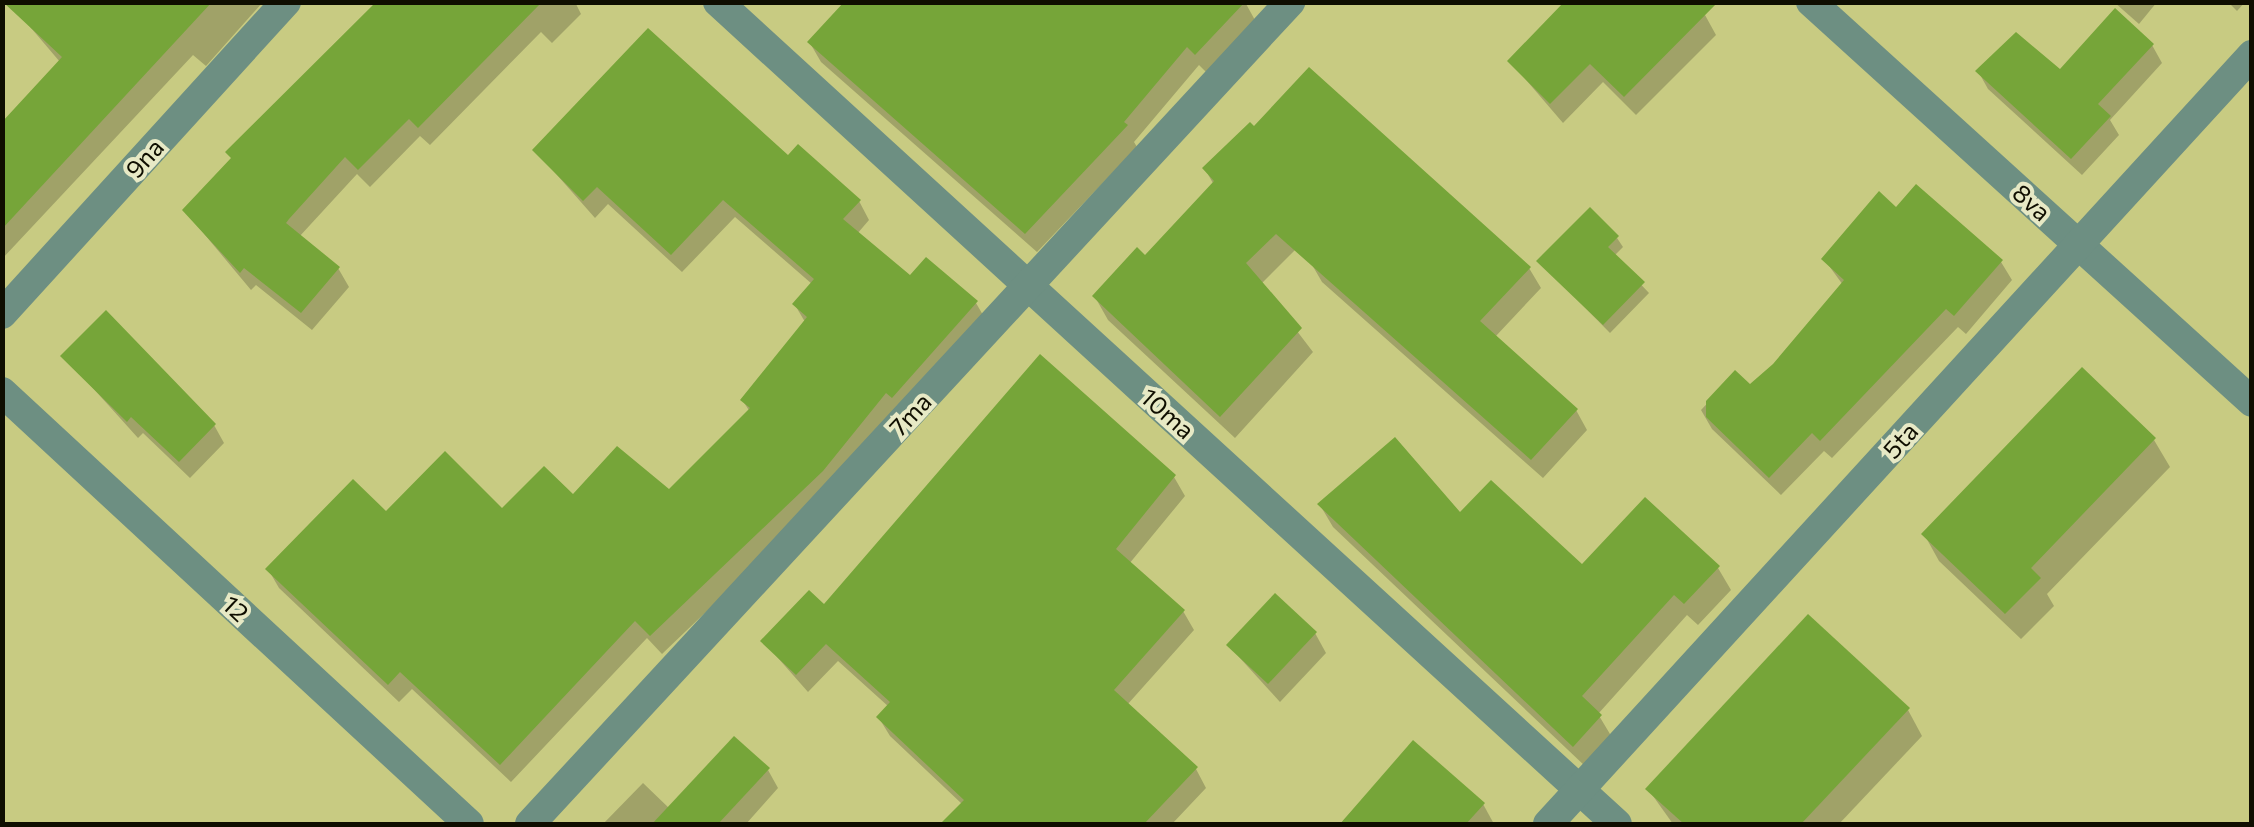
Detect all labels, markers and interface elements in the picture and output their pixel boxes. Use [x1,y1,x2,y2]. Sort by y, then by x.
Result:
street label: 9na [119,132,169,184]
street label: 8va [2007,177,2057,227]
street label: 10ma [1135,381,1201,445]
street label: 7ma [883,386,937,442]
street label: 5ta [1876,416,1924,464]
street label: 12 [217,589,255,627]

